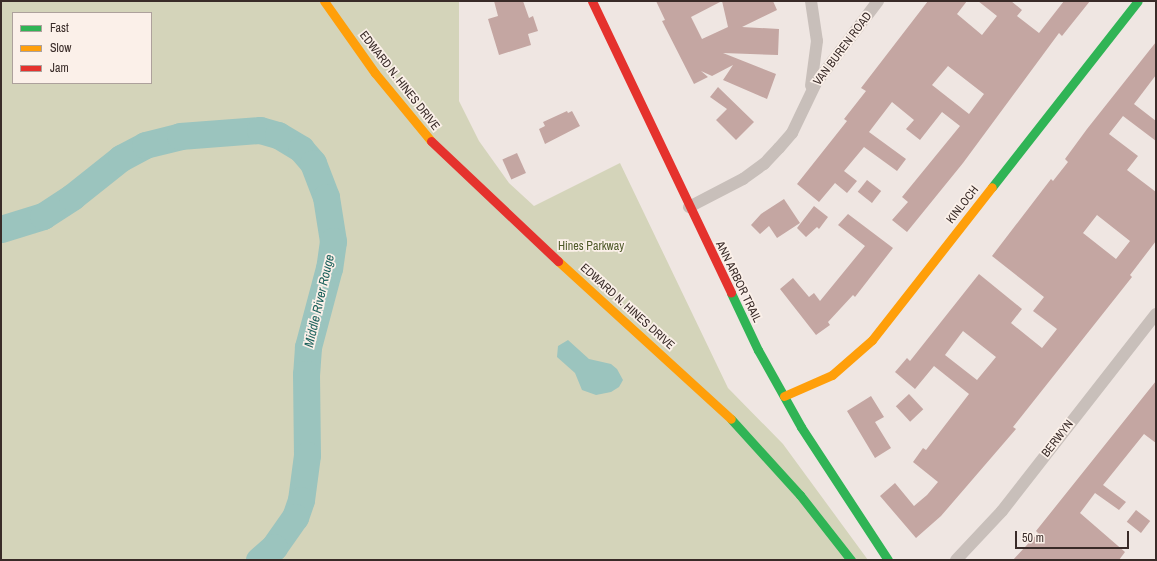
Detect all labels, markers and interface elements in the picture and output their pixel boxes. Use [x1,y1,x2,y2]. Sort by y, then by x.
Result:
street label: VAN BUREN ROAD [811,10,875,88]
legend [12,12,152,84]
text: Fast [50,20,69,36]
street label: EDWARD N. HINES DRIVE [356,29,442,133]
text: Slow [50,40,71,56]
text: Jam [50,60,69,76]
street label: KINLOCH [944,183,982,227]
street label: ANN ARBOR TRAIL [712,239,764,325]
park label: Hines Parkway [558,240,624,254]
water label: Middle River Rouge [302,253,338,349]
street label: EDWARD N. HINES DRIVE [577,261,677,353]
street label: BERWYN [1039,418,1077,460]
scale bar [1017,523,1131,549]
text: 50 m [1022,530,1044,546]

